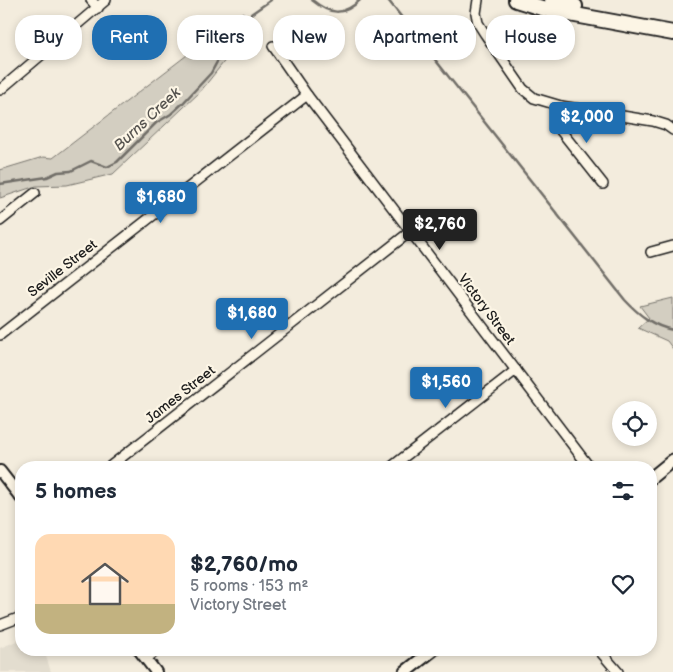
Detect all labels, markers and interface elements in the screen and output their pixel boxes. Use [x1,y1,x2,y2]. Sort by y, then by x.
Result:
chip: Buy [15,15,82,60]
chip: Rent [92,15,167,60]
chip: Filters [177,15,263,60]
chip: New [273,15,345,60]
chip: Apartment [355,15,476,60]
chip: House [486,15,575,60]
water label: Burns Creek [110,83,185,155]
pin: $2,000 [546,102,628,144]
text: $2,000 [560,108,614,127]
pin: $1,680 [120,182,202,224]
text: $1,680 [136,188,186,207]
pin: $2,760 [399,208,481,251]
text: $2,760 [414,215,466,234]
street label: Seville Street [24,236,101,301]
street label: Victory Street [454,271,519,349]
pin: $1,680 [211,298,293,340]
text: $1,680 [227,304,277,323]
street label: James Street [142,362,219,427]
pin: $1,560 [405,366,487,409]
text: $1,560 [421,373,471,392]
map controls [612,401,657,446]
button: locate [612,401,657,446]
icon: filters [609,477,637,505]
text: 5 homes [35,479,117,504]
text: $2,760/mo [190,552,298,577]
icon: home [75,554,135,614]
icon: heart [609,570,637,598]
text: 5 rooms · 153 m² [190,577,308,596]
text: Victory Street [190,596,286,615]

